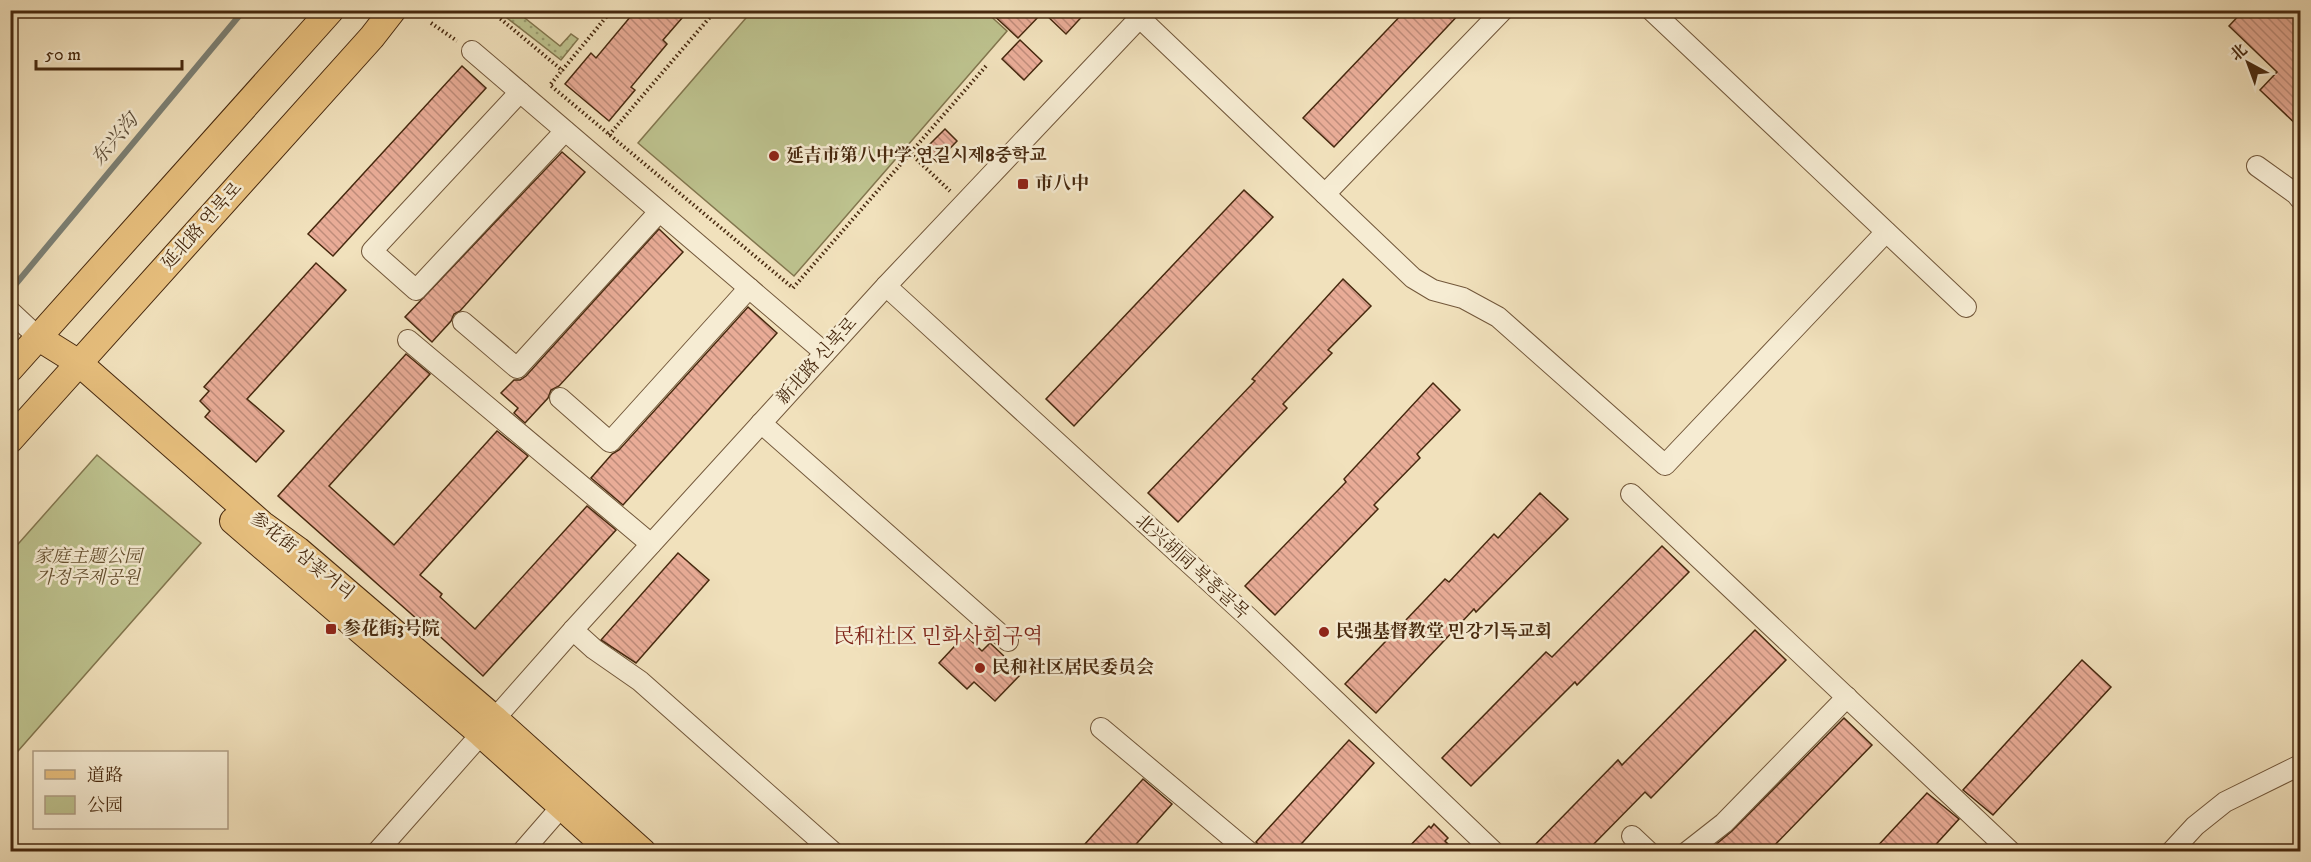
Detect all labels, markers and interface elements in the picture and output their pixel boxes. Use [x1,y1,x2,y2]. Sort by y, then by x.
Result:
scale bar [36,33,182,71]
north arrow [2218,33,2278,93]
text: 北 [2226,40,2251,65]
text: 50 m [45,44,81,66]
water label: 东兴沟 [86,107,146,171]
place label: 延吉市第八中学 연길시제8중학교 [786,145,1047,167]
marker: 延吉市第八中学 연길시제8중학교 [767,149,781,163]
place label: 市八中 [1035,173,1089,195]
marker: 市八中 [1016,177,1030,191]
street label: 延北路 연북로 [157,178,247,274]
street label: 新北路 신북로 [772,313,862,409]
street label: 参花街 삼꽃거리 [246,507,358,605]
street label: 北兴胡同 북흥골목 [1131,510,1253,624]
park label: 家庭主题公园 가정주제공원 [34,546,145,589]
place label: 参花街3号院 [343,618,440,640]
place label: 民强基督教堂 민강기독교회 [1336,621,1552,643]
marker: 参花街3号院 [324,622,338,636]
district label: 民和社区 민화사회구역 [833,624,1043,650]
marker: 民强基督教堂 민강기독교회 [1317,625,1331,639]
place label: 民和社区居民委员会 [992,657,1154,679]
marker: 民和社区居民委员会 [973,661,987,675]
legend [33,751,228,829]
text: 道路 [87,765,123,787]
text: 公园 [87,795,123,817]

